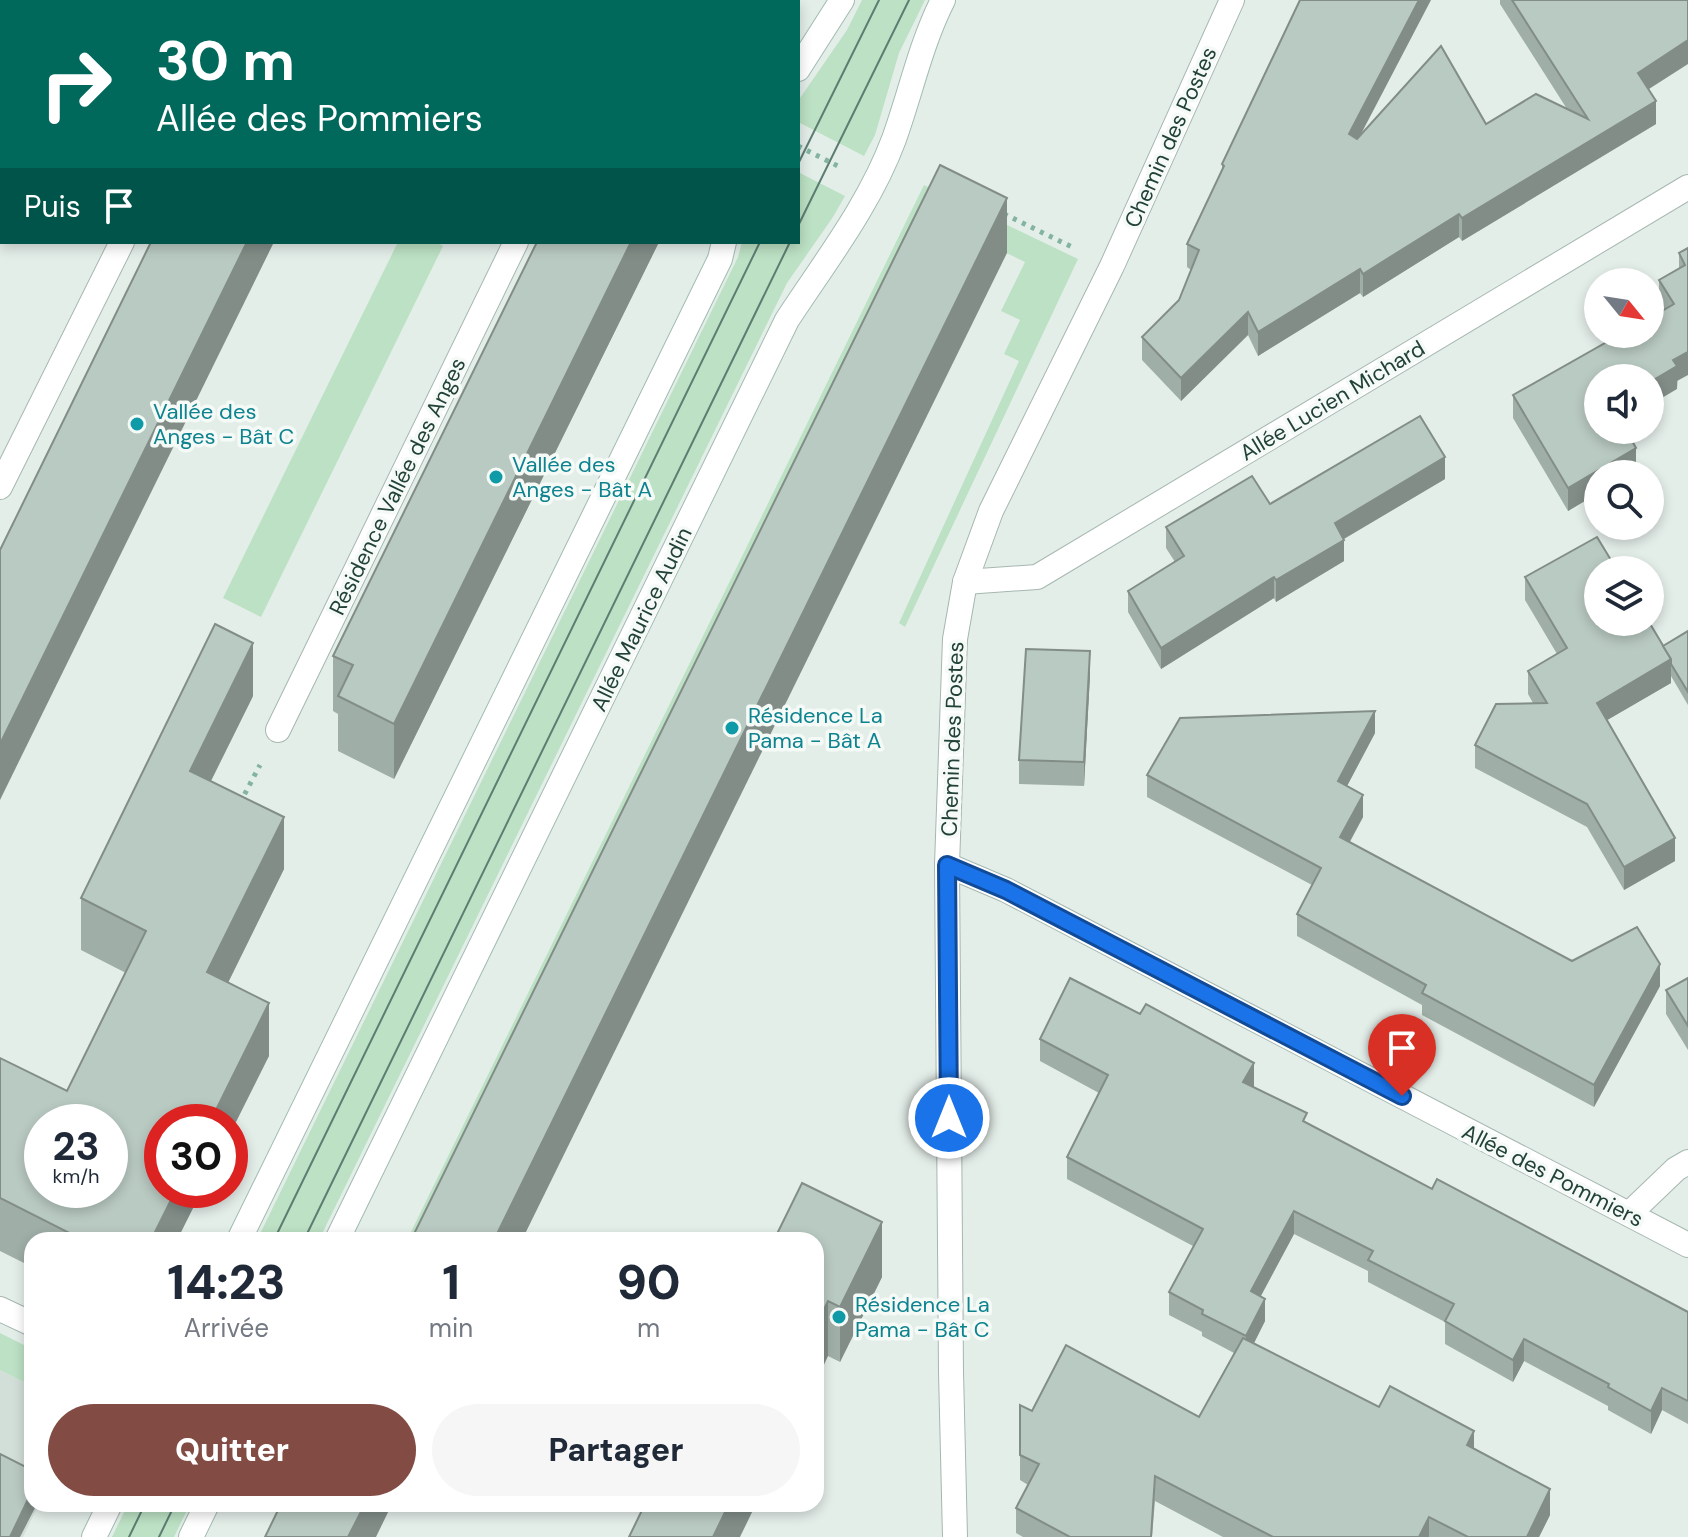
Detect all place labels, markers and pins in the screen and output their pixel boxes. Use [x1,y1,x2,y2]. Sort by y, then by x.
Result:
place label: Vallée des Anges - Bât C [153,397,294,451]
marker: Vallée des Anges - Bât C [128,415,146,433]
place label: Vallée des Anges - Bât A [512,450,652,504]
marker: Vallée des Anges - Bât A [487,468,505,486]
place label: Résidence La Pama - Bât A [748,701,883,755]
marker: Résidence La Pama - Bât A [723,719,741,737]
pin [1368,1014,1436,1096]
place label: Résidence La Pama - Bât C [855,1290,990,1344]
marker: Résidence La Pama - Bât C [830,1308,848,1326]

